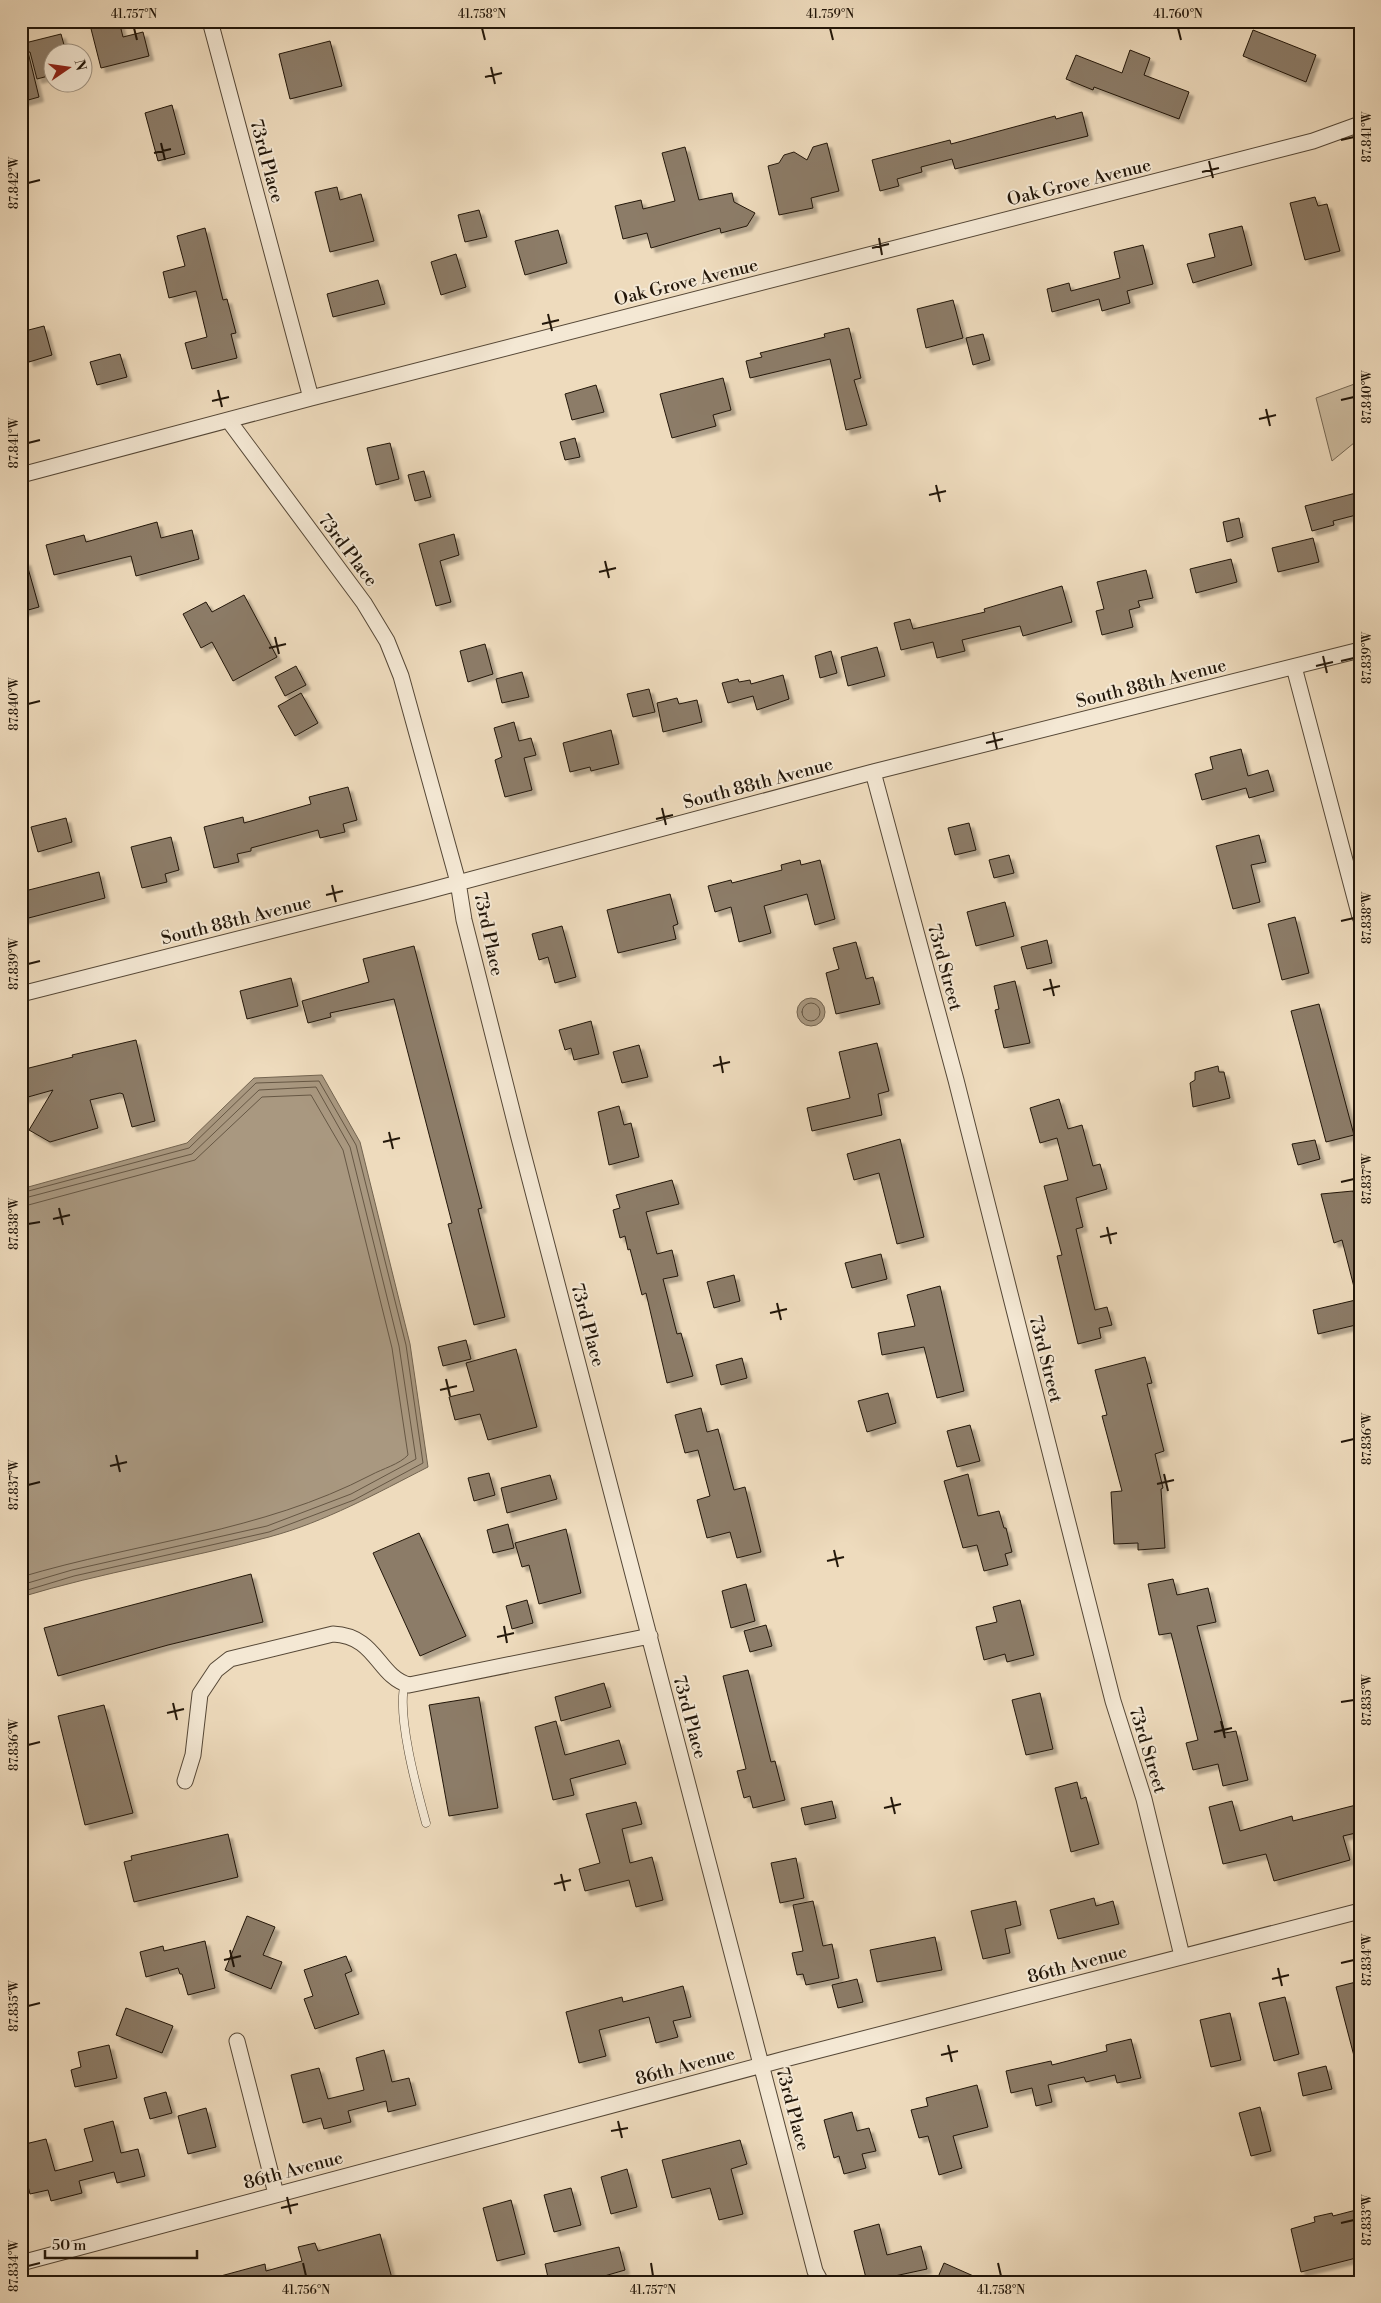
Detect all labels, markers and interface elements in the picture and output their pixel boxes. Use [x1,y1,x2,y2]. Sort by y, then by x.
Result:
text: 41.757°N [111,7,157,22]
text: 41.758°N [458,7,506,22]
text: 41.759°N [806,7,854,22]
text: 41.760°N [1153,7,1203,22]
north arrow [42,42,92,92]
text: N [70,58,90,73]
text: 87.841°W [1360,111,1375,162]
street label: 73rd Place [244,117,289,205]
street label: Oak Grove Avenue [1005,153,1154,212]
text: 87.842°W [7,156,22,209]
street label: Oak Grove Avenue [612,253,761,312]
text: 87.840°W [1360,369,1375,424]
text: 87.841°W [7,417,22,468]
street label: 73rd Place [313,509,382,591]
text: 87.839°W [1360,631,1375,684]
street label: South 88th Avenue [1074,654,1229,713]
text: 87.840°W [7,676,22,731]
street label: South 88th Avenue [681,752,836,815]
street label: 73rd Place [468,890,509,978]
street label: South 88th Avenue [159,891,314,950]
text: 87.838°W [1360,891,1375,944]
street label: 73rd Street [922,921,967,1014]
text: 87.839°W [7,937,22,990]
text: 87.837°W [1360,1153,1375,1204]
text: 87.838°W [7,1197,22,1250]
street label: 73rd Place [565,1281,610,1369]
street label: 73rd Street [1024,1313,1068,1406]
text: 87.836°W [1360,1412,1375,1465]
text: 87.837°W [7,1459,22,1510]
street label: 73rd Place [667,1673,712,1761]
text: 87.835°W [1360,1673,1375,1726]
street label: 73rd Street [1123,1704,1172,1797]
text: 87.836°W [7,1718,22,1771]
text: 87.834°W [1360,1933,1375,1986]
street label: 86th Avenue [1025,1940,1130,1989]
text: 87.835°W [7,1979,22,2032]
street label: 86th Avenue [633,2042,738,2091]
street label: 73rd Place [770,2065,815,2153]
street label: 86th Avenue [241,2146,346,2195]
text: 87.833°W [1360,2193,1375,2246]
scale bar [45,2228,198,2260]
text: 50 m [52,2236,86,2255]
text: 87.834°W [7,2239,22,2292]
text: 41.756°N [282,2283,330,2298]
text: 41.757°N [630,2283,676,2298]
text: 41.758°N [977,2283,1025,2298]

